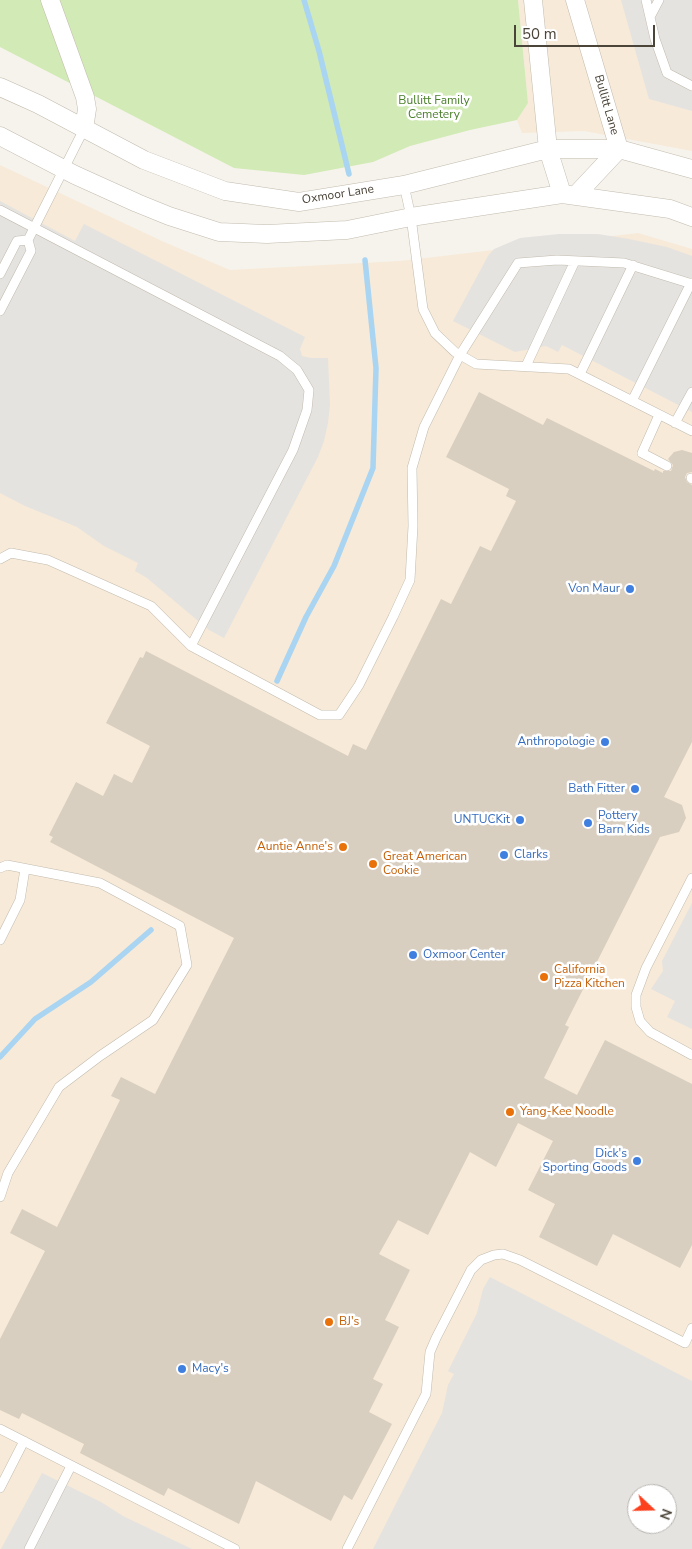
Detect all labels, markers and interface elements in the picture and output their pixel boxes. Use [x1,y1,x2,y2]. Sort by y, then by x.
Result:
scale bar [517,15,658,47]
text: 50 m [522,24,557,44]
street label: Bullitt Lane [591,73,621,137]
park label: Bullitt Family Cemetery [398,94,470,122]
street label: Oxmoor Lane [301,182,375,208]
place label: Von Maur [568,582,620,596]
marker: Von Maur [624,583,636,595]
place label: Anthropologie [517,735,595,749]
marker: Anthropologie [599,736,611,748]
place label: Bath Fitter [568,782,625,796]
marker: Bath Fitter [629,783,641,795]
place label: Pottery Barn Kids [598,809,650,837]
place label: UNTUCKit [454,813,510,827]
marker: UNTUCKit [514,814,526,826]
marker: Pottery Barn Kids [582,817,594,829]
place label: Auntie Anne's [257,840,333,854]
marker: Auntie Anne's [337,841,349,853]
place label: Clarks [514,848,548,862]
marker: Clarks [498,849,510,861]
place label: Great American Cookie [383,850,467,878]
marker: Great American Cookie [367,858,379,870]
place label: Oxmoor Center [423,948,505,962]
marker: Oxmoor Center [407,949,419,961]
place label: California Pizza Kitchen [554,963,625,991]
marker: California Pizza Kitchen [538,971,550,983]
place label: Yang-Kee Noodle [520,1105,614,1119]
marker: Yang-Kee Noodle [504,1106,516,1118]
place label: Dick's Sporting Goods [543,1147,627,1175]
marker: Dick's Sporting Goods [631,1155,643,1167]
place label: BJ's [339,1315,359,1329]
marker: BJ's [323,1316,335,1328]
place label: Macy's [192,1362,229,1376]
marker: Macy's [176,1363,188,1375]
north arrow [627,1484,677,1534]
text: N [655,1506,676,1522]

